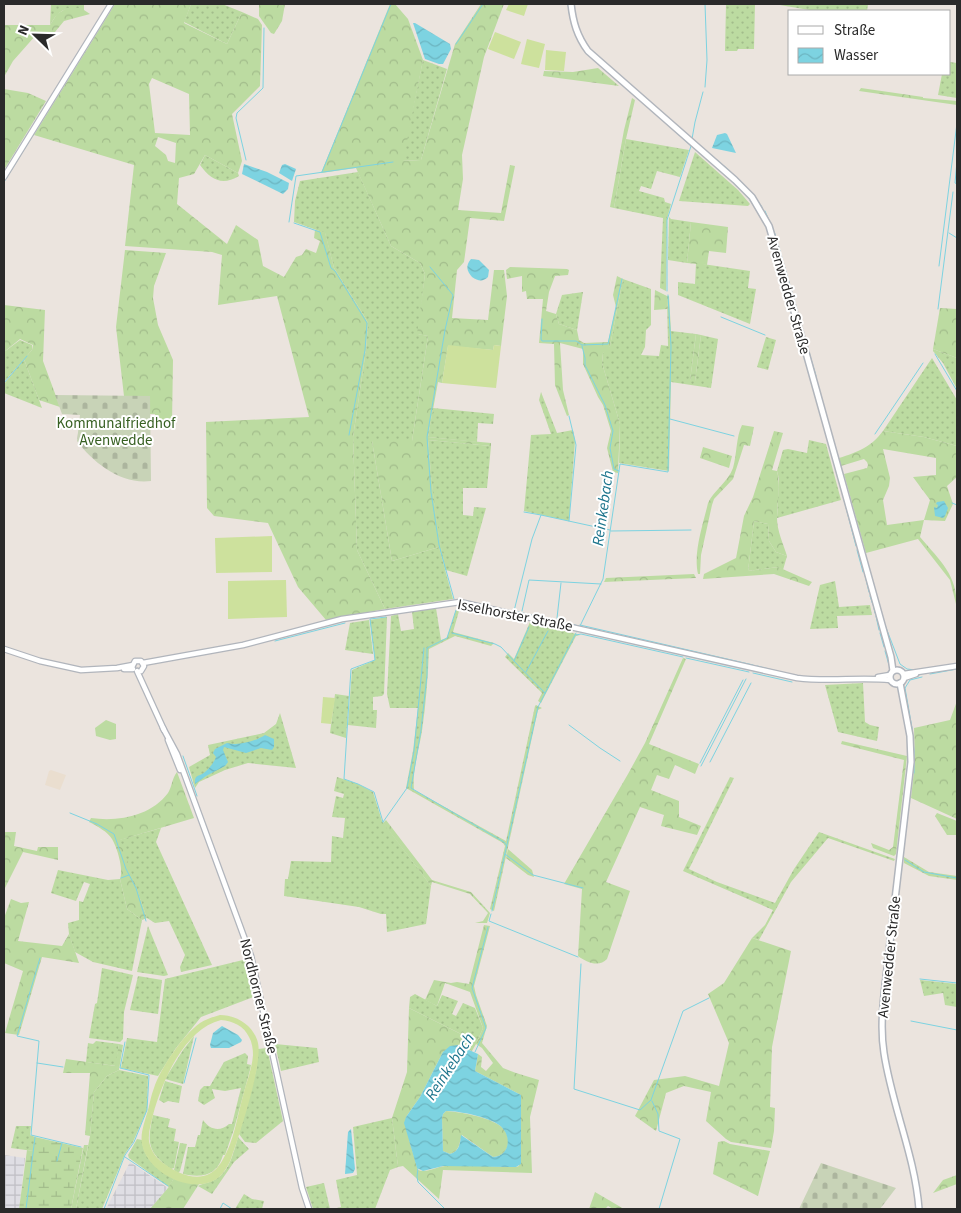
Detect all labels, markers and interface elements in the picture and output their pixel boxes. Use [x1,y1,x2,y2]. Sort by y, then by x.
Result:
north arrow [10,10,60,60]
legend [788,10,951,75]
text: Straße [834,20,875,41]
text: N [13,22,35,39]
text: Wasser [834,45,879,66]
street label: Avenwedder Straße [762,233,815,357]
park label: Kommunalfriedhof Avenwedde [56,413,176,451]
water label: Reinkebach [587,469,619,547]
street label: Isselhorster Straße [456,594,574,637]
street label: Avenwedder Straße [873,895,906,1019]
street label: Nordhorner Straße [234,936,283,1056]
water label: Reinkebach [420,1029,480,1104]

